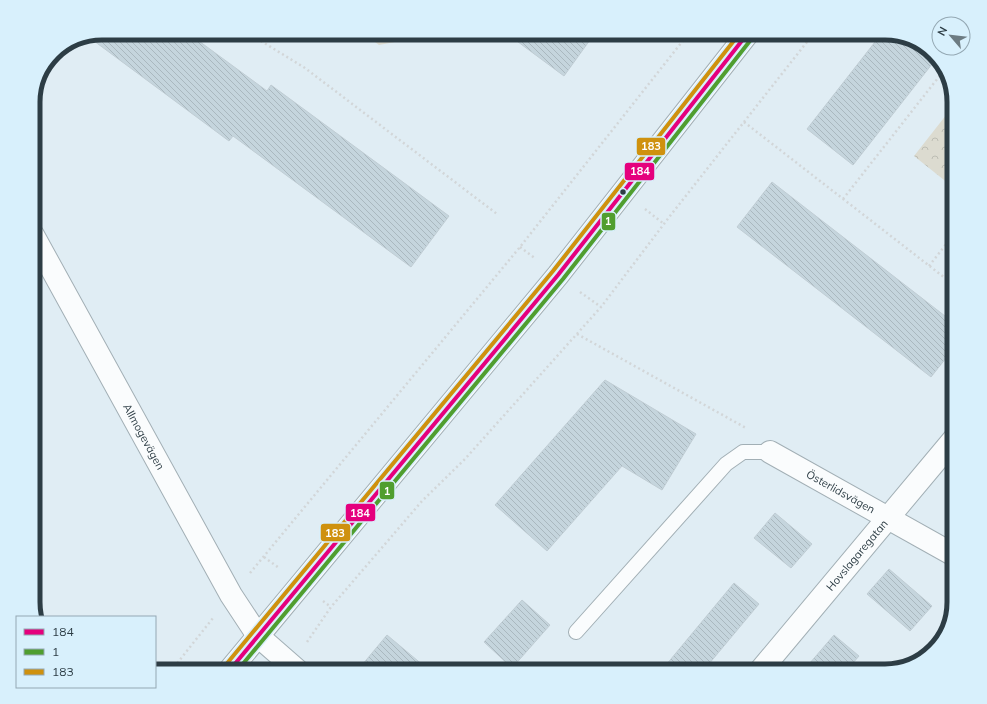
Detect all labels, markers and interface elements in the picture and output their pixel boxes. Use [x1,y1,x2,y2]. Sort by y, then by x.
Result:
north arrow [931,16,971,56]
text: N [934,24,950,38]
line badge: 183 [636,137,666,156]
text: 183 [641,139,661,153]
line badge: 184 [624,162,655,181]
text: 184 [630,164,650,178]
unlabelled marker [618,187,628,197]
line badge: 1 [601,212,616,231]
text: 1 [605,214,612,228]
street label: Allmogevägen [120,401,168,472]
street label: Österlidsvägen [804,467,877,516]
line badge: 1 [379,481,395,500]
text: 1 [384,484,391,498]
line badge: 184 [345,503,376,522]
text: 184 [350,506,370,520]
street label: Hovslagaregatan [823,517,891,594]
line badge: 183 [320,523,351,542]
text: 183 [325,526,345,540]
legend [16,616,156,688]
text: 184 [52,624,74,639]
text: 1 [52,644,59,659]
text: 183 [52,664,74,679]

